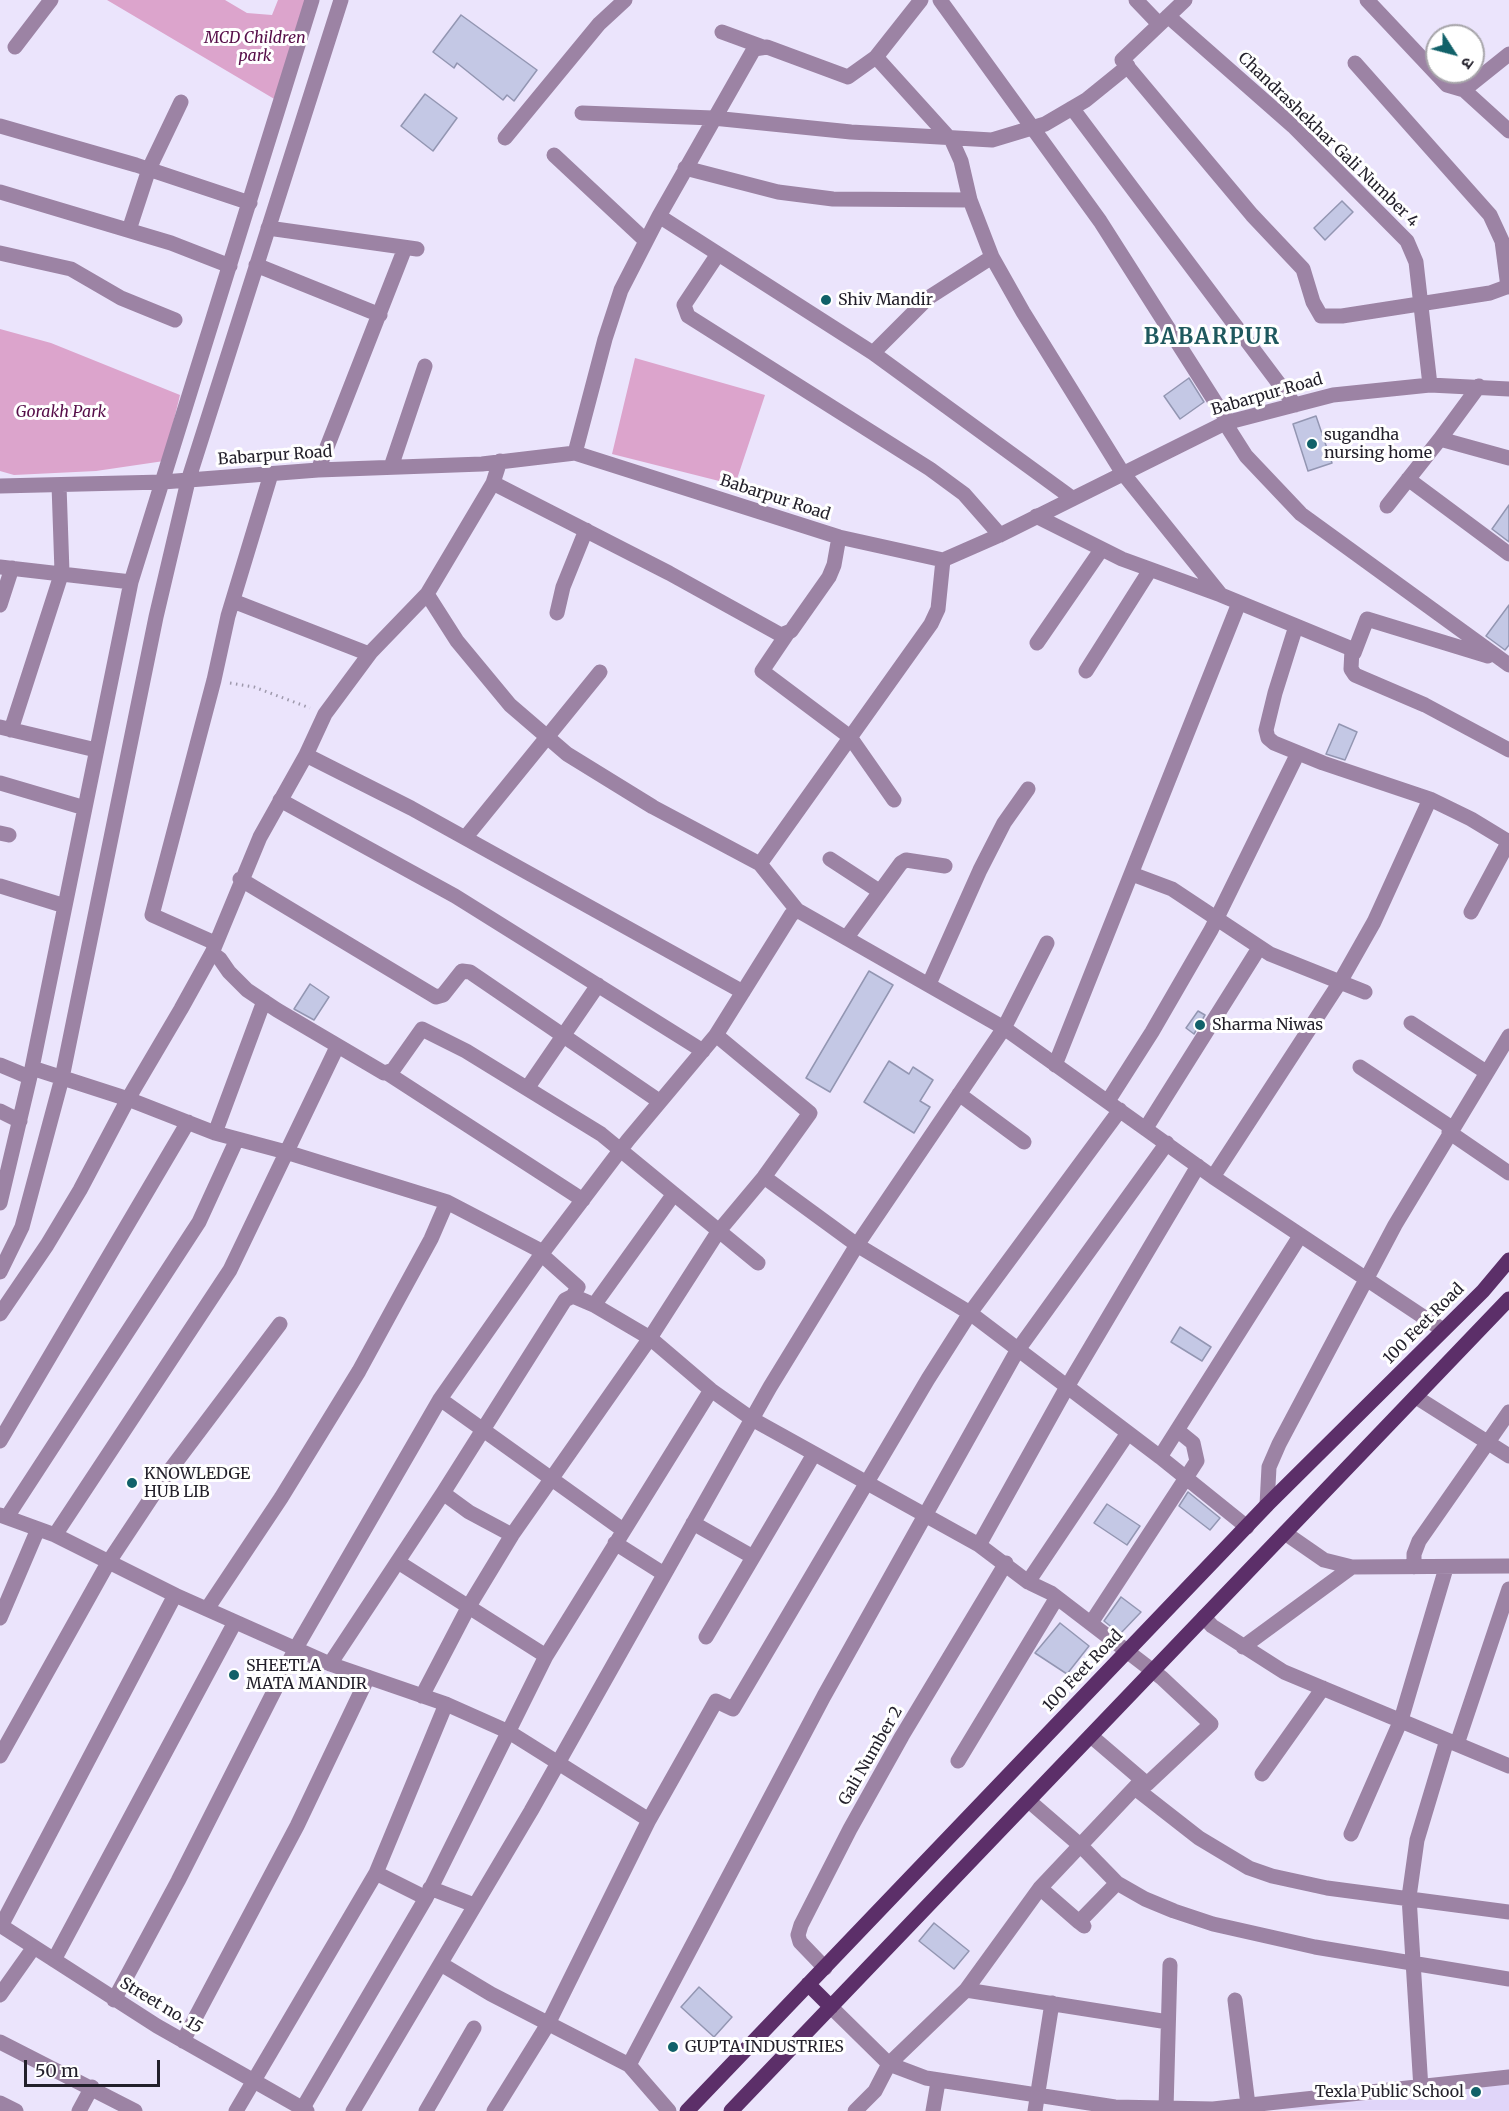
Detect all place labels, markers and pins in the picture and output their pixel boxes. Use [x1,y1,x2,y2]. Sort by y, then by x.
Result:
place label: Shiv Mandir [838,290,933,310]
marker: Shiv Mandir [819,293,833,307]
place label: sugandha nursing home [1324,425,1432,463]
marker: sugandha nursing home [1305,437,1319,451]
place label: Sharma Niwas [1212,1015,1323,1035]
marker: Sharma Niwas [1193,1018,1207,1032]
place label: KNOWLEDGE HUB LIB [144,1464,250,1502]
marker: KNOWLEDGE HUB LIB [125,1476,139,1490]
place label: SHEETLA MATA MANDIR [246,1656,367,1694]
marker: SHEETLA MATA MANDIR [227,1668,241,1682]
place label: GUPTA INDUSTRIES [685,2037,844,2057]
marker: GUPTA INDUSTRIES [666,2040,680,2054]
place label: Texla Public School [1315,2082,1464,2102]
marker: Texla Public School [1469,2085,1483,2099]

